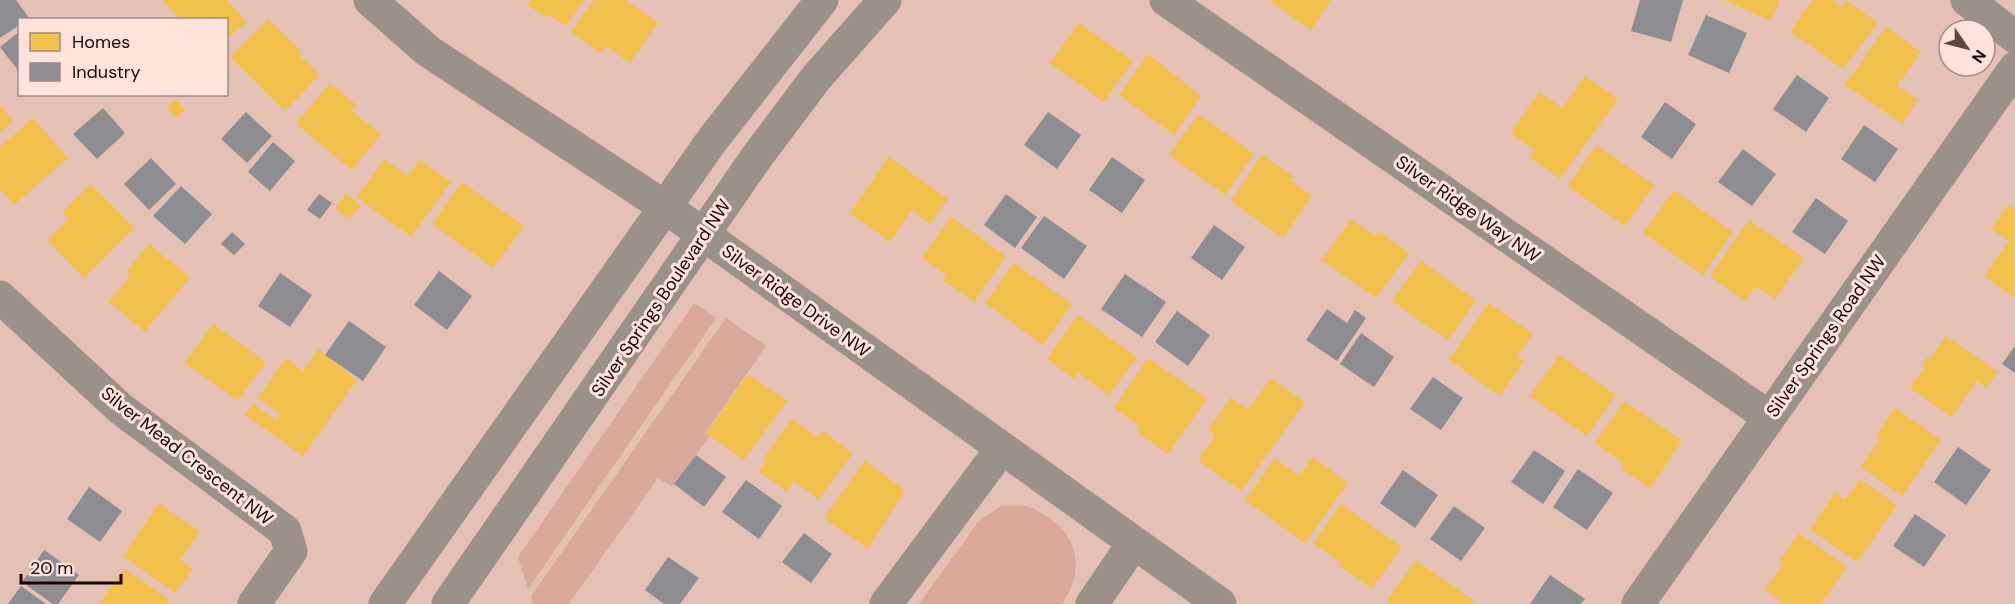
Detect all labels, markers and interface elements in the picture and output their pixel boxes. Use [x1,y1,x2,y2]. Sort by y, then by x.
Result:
legend [18,18,228,96]
north arrow [1937,18,1997,78]
text: Homes [72,30,130,54]
text: N [1967,46,1991,67]
text: Industry [72,60,141,84]
street label: Silver Ridge Way NW [1391,150,1545,268]
street label: Silver Springs Boulevard NW [586,195,736,401]
street label: Silver Ridge Drive NW [717,239,875,363]
street label: Silver Springs Road NW [1761,250,1891,422]
street label: Silver Mead Crescent NW [96,381,278,531]
scale bar [21,547,122,585]
text: 20 m [30,556,73,580]

